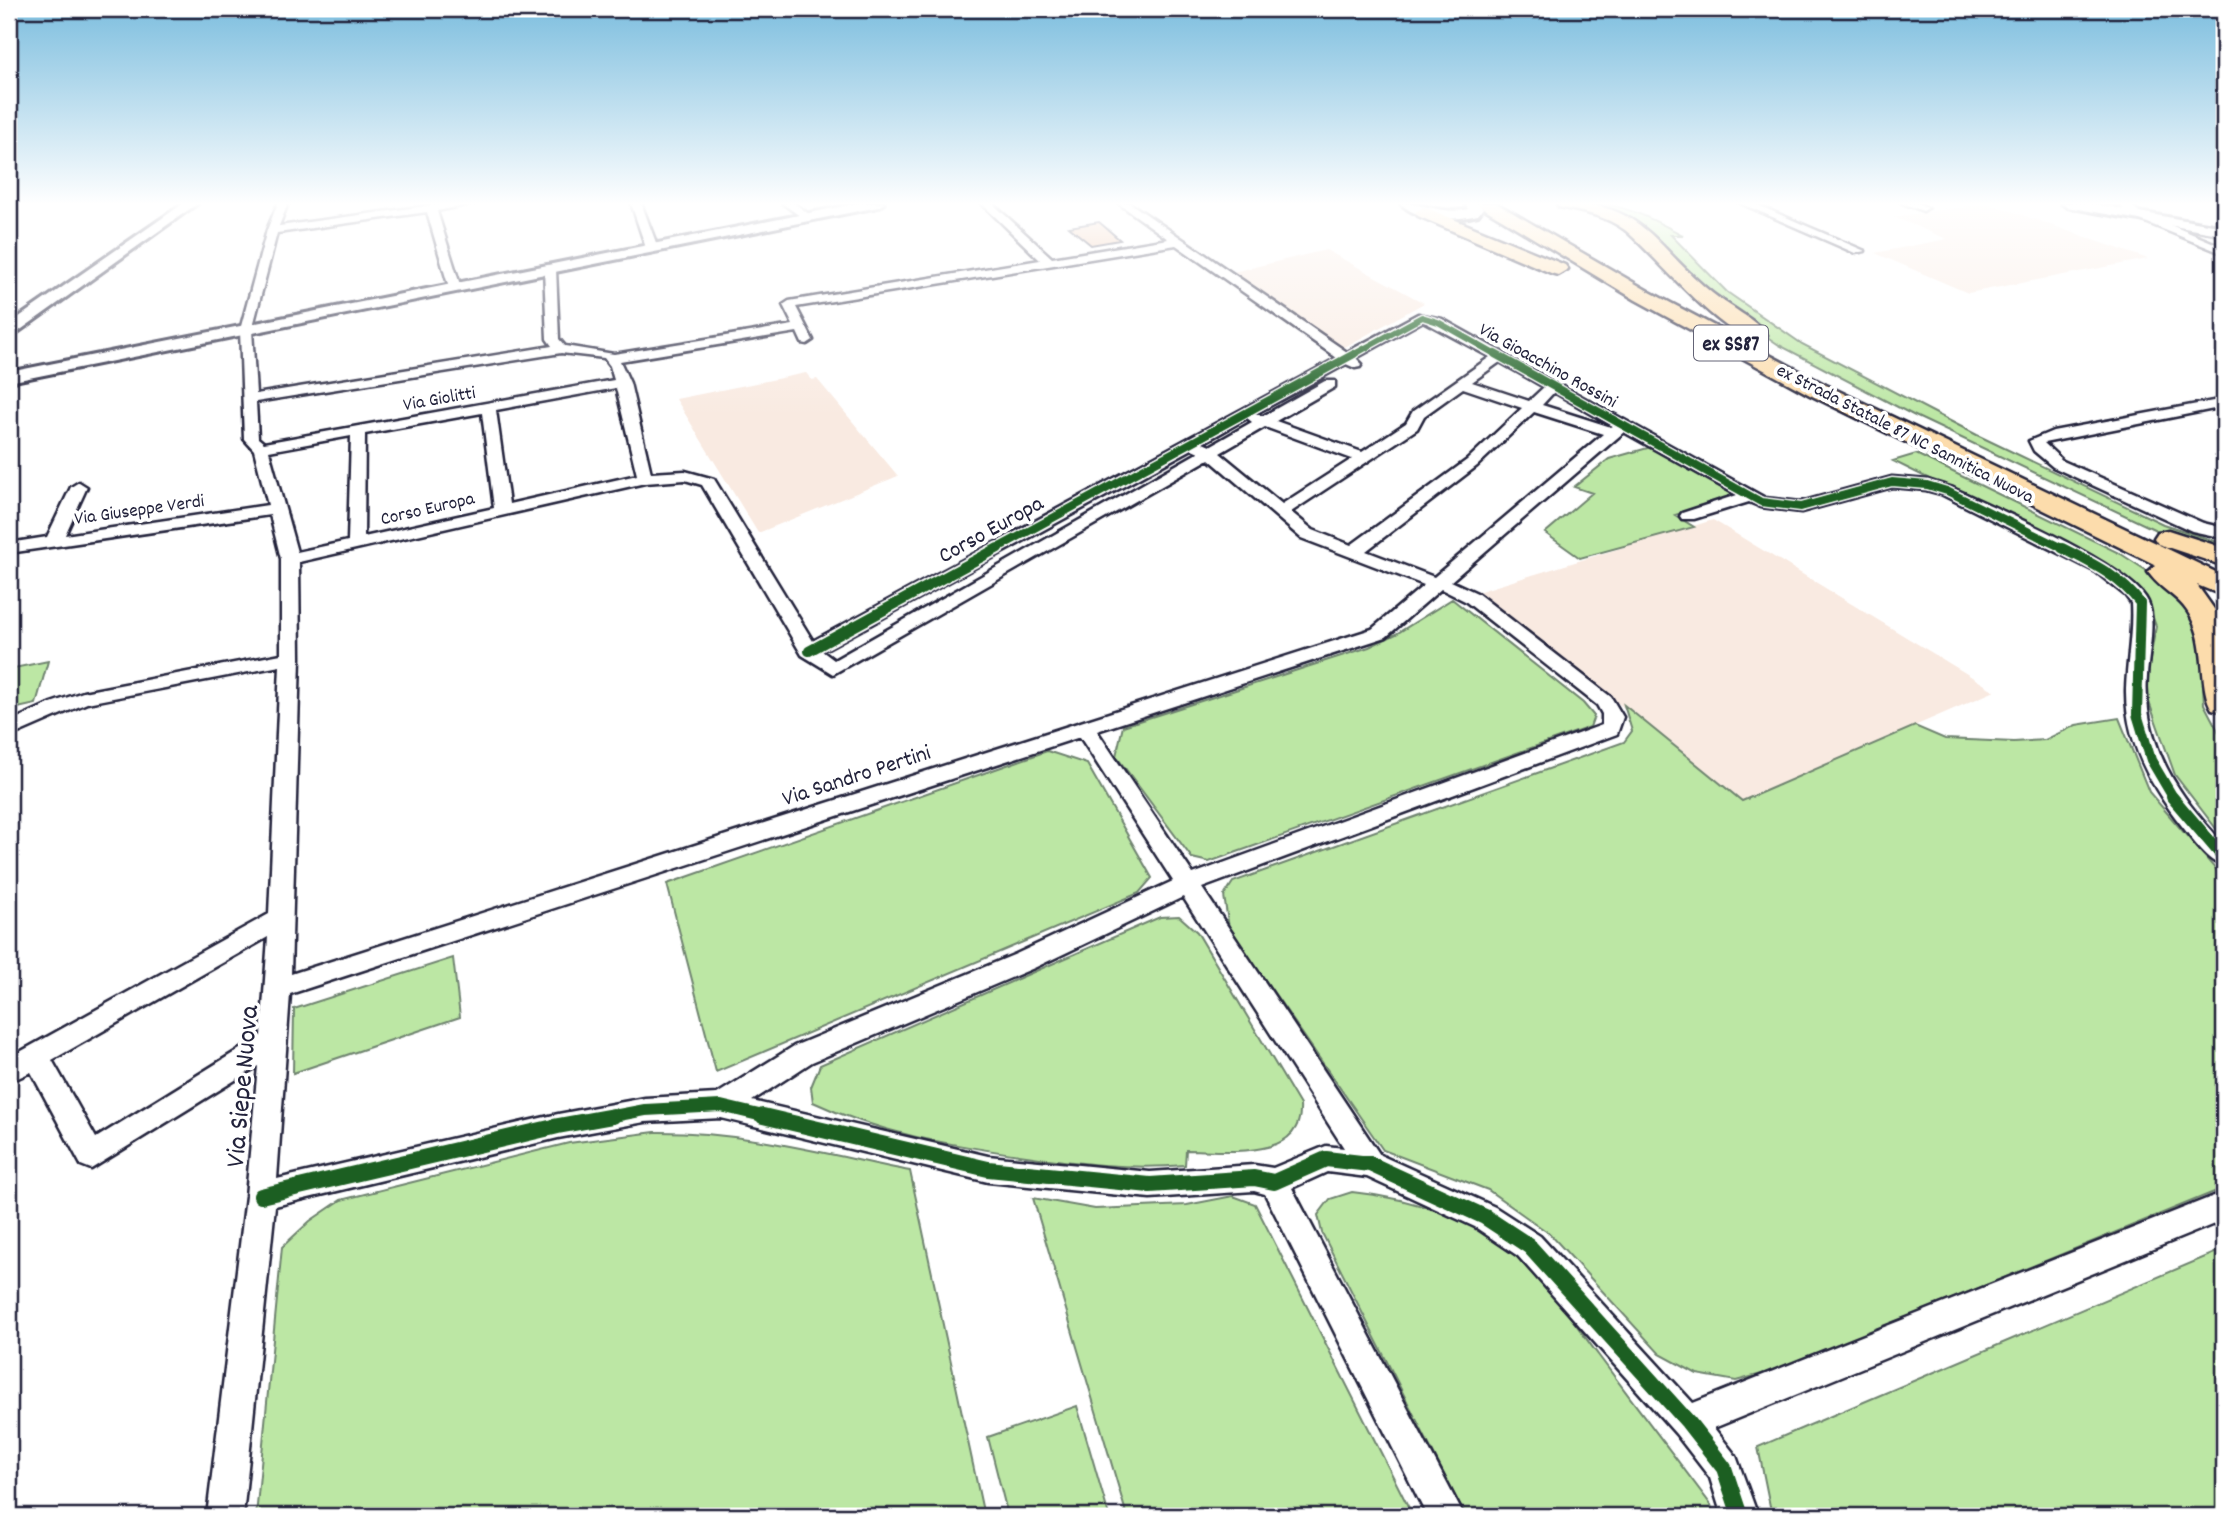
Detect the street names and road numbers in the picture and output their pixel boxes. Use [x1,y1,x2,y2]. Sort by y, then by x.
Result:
street label: Via Gioacchino Rossini [1473,318,1622,417]
road number: ex SS87 [1694,326,1768,360]
street label: ex Strada Statale 87 NC Sannitica Nuova [1771,358,2039,512]
street label: Via Giolitti [401,381,478,420]
street label: Corso Europa [378,486,478,534]
street label: Corso Europa [933,488,1051,574]
street label: Via Giuseppe Verdi [73,489,207,534]
street label: Via Sandro Pertini [779,738,936,817]
street label: Via Siepe Nuova [218,1003,272,1169]

